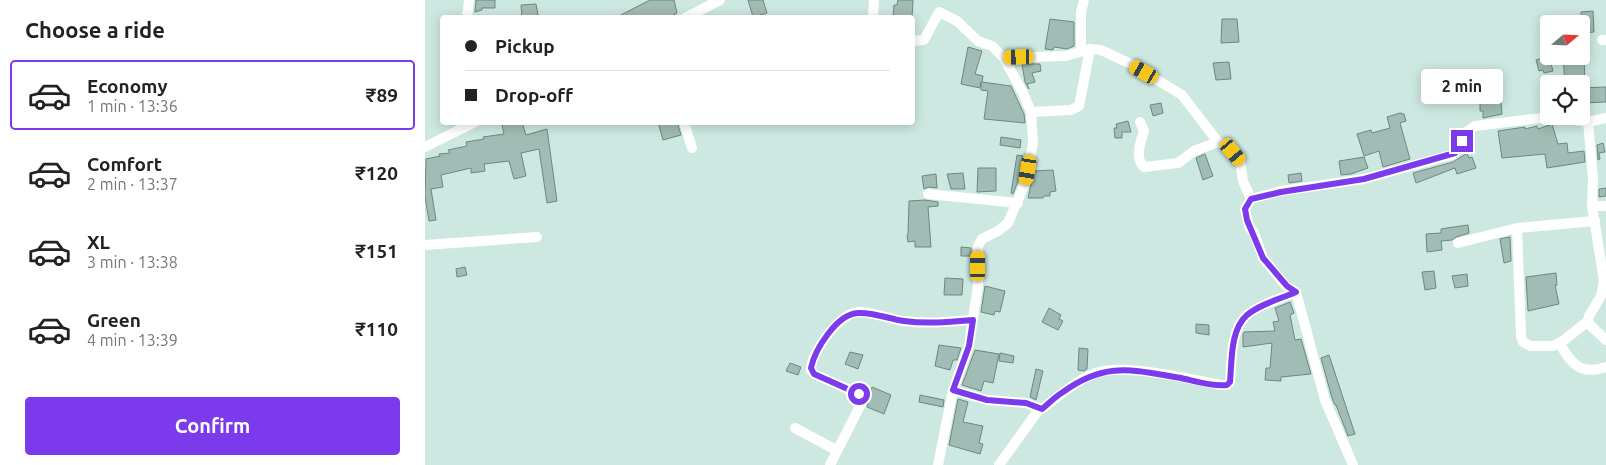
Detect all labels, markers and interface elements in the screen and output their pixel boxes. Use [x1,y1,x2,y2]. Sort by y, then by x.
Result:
north arrow [1540,15,1590,65]
map controls [1540,15,1590,125]
text: Choose a ride [25,17,165,42]
text: Pickup [495,35,555,57]
car [1003,49,1034,65]
car [1127,58,1160,86]
callout: 2 min [1421,68,1503,104]
icon: car [27,73,72,118]
text: Economy [87,75,168,97]
button: locate [1540,75,1590,125]
text: 2 min [1442,77,1482,95]
text: ₹89 [366,84,398,106]
text: Drop-off [495,84,573,106]
text: 1 min · 13:36 [87,97,178,115]
route end [1451,130,1473,152]
car [1217,136,1248,168]
icon: car [27,151,72,196]
text: Comfort [87,153,162,175]
car [1018,154,1037,186]
text: ₹120 [355,162,398,184]
text: 2 min · 13:37 [87,175,178,193]
icon: car [27,229,72,274]
text: XL [87,231,110,253]
text: ₹151 [355,240,398,262]
car [970,251,985,281]
text: 3 min · 13:38 [87,253,178,271]
icon: car [27,307,72,352]
text: Green [87,309,141,331]
text: ₹110 [355,318,398,340]
text: 4 min · 13:39 [87,331,178,349]
route start [848,383,870,405]
button: Confirm [25,397,400,455]

